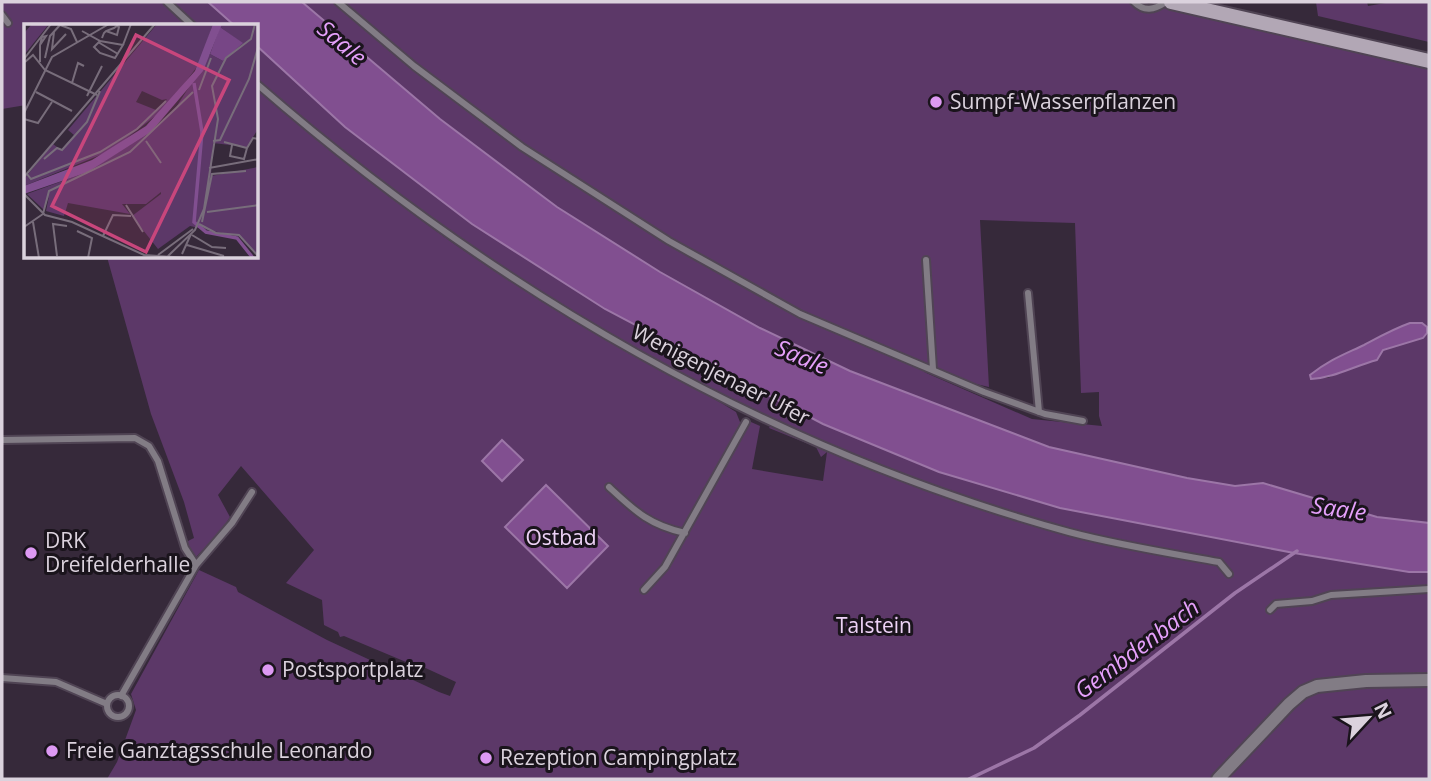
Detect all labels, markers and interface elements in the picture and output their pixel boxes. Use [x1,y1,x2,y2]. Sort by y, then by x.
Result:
water label: Saale [311,12,374,72]
inset map [24,24,259,259]
place label: Sumpf-Wasserpflanzen [950,87,1176,115]
marker: Sumpf-Wasserpflanzen [928,94,944,110]
street label: Wenigenjenaer Ufer [628,317,815,431]
water label: Saale [771,331,834,382]
water label: Saale [1310,488,1369,528]
park label: Ostbad [525,523,597,551]
place label: DRK Dreifelderhalle [45,526,190,578]
marker: DRK Dreifelderhalle [23,545,39,561]
water label: Gembdenbach [1068,591,1205,706]
park label: Talstein [836,611,912,639]
place label: Postsportplatz [282,655,424,683]
marker: Postsportplatz [260,662,276,678]
north arrow [1333,683,1403,753]
text: N [1368,698,1398,723]
place label: Freie Ganztagsschule Leonardo [66,736,372,764]
marker: Freie Ganztagsschule Leonardo [44,743,60,759]
place label: Rezeption Campingplatz [500,743,737,771]
marker: Rezeption Campingplatz [478,750,494,766]

